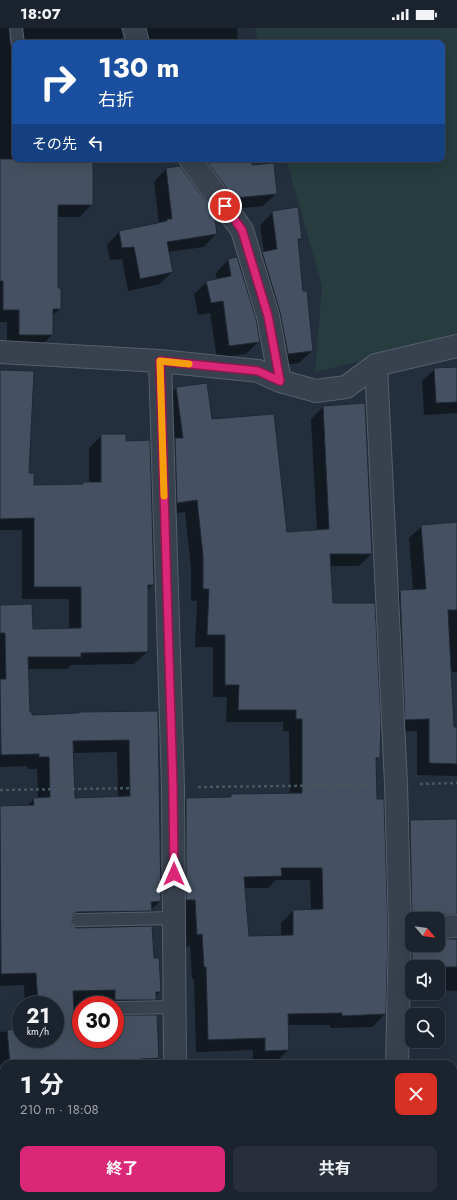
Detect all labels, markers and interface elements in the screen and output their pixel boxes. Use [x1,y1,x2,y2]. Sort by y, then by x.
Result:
text: 18:07 [20,3,61,25]
text: 130 m [98,47,180,88]
icon: right [32,56,84,108]
text: 右折 [98,87,134,113]
icon: left [85,132,107,154]
text: その先 [32,133,77,155]
pin [208,189,242,223]
icon: arrive [214,195,236,217]
position arrow [153,853,195,895]
north arrow [405,912,445,952]
map controls [405,912,445,1048]
button: sound [405,960,445,1000]
speed limit sign: 30 [72,996,124,1048]
text: 21 [26,1002,50,1031]
button: search [405,1008,445,1048]
text: km/h [27,1024,49,1039]
text: 1 分 [20,1067,63,1102]
button: close [395,1073,437,1115]
text: 210 m · 18:08 [20,1100,99,1119]
button: 終了 [20,1146,225,1192]
button: 共有 [233,1146,437,1192]

